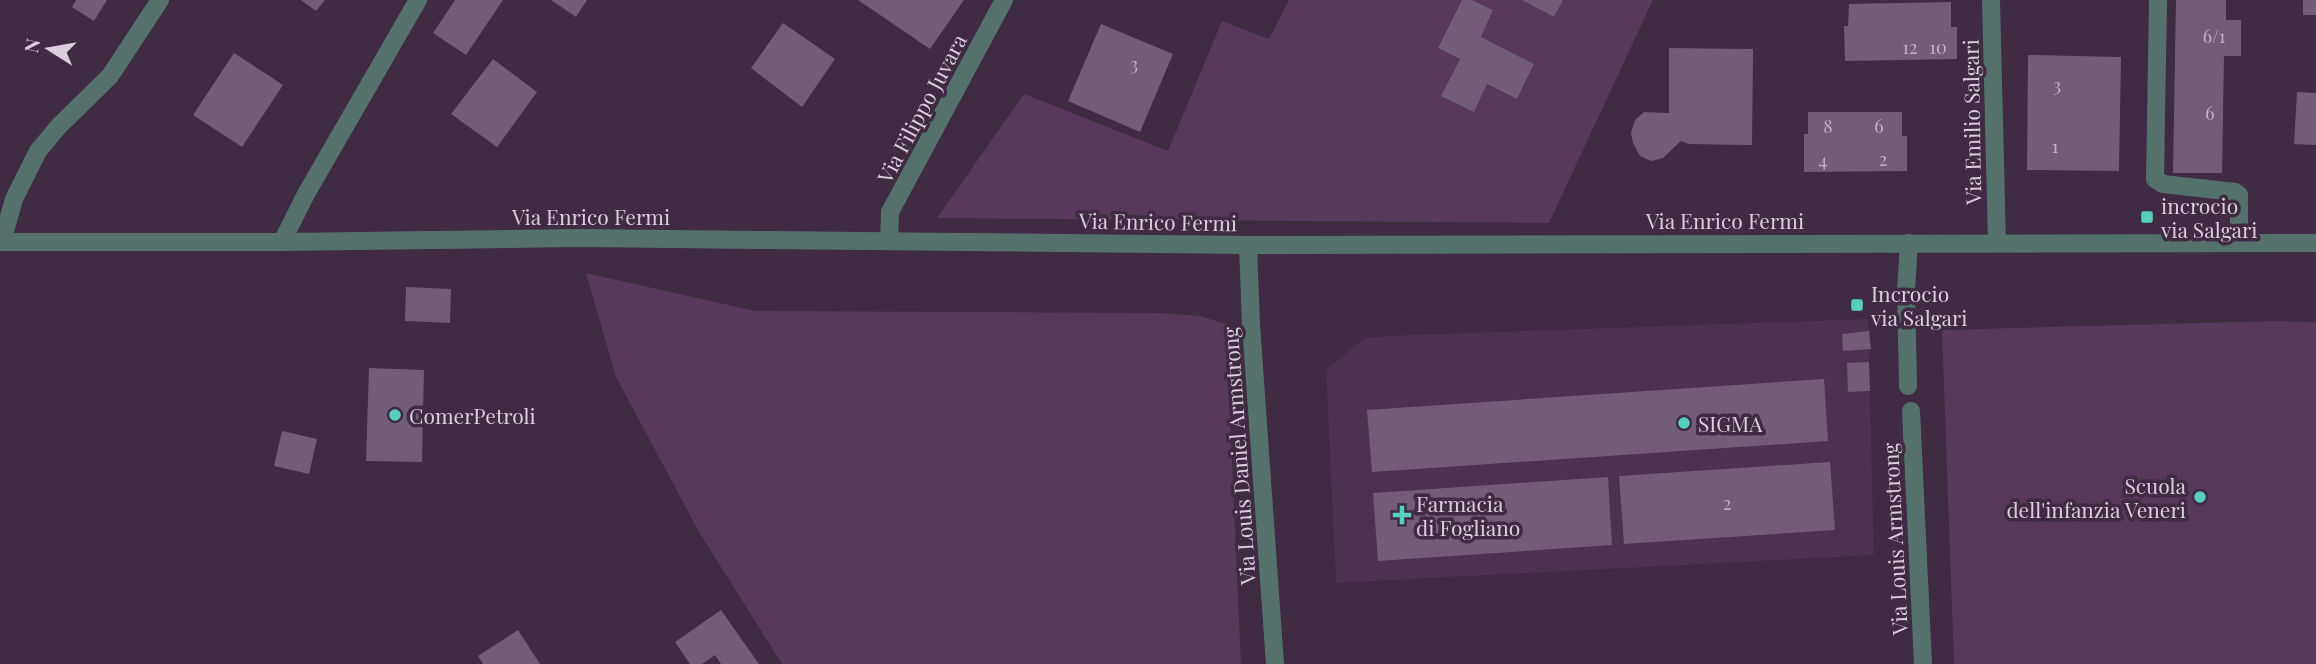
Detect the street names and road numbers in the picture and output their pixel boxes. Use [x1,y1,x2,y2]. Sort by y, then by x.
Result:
street label: Via Filippo Juvara [869,28,972,188]
street label: Via Emilio Salgari [1956,39,1986,206]
street label: Via Enrico Fermi [511,202,670,230]
street label: Via Enrico Fermi [1078,206,1237,236]
street label: Via Enrico Fermi [1645,206,1804,234]
street label: Via Louis Daniel Armstrong [1215,326,1261,587]
street label: Via Louis Armstrong [1875,442,1913,637]

